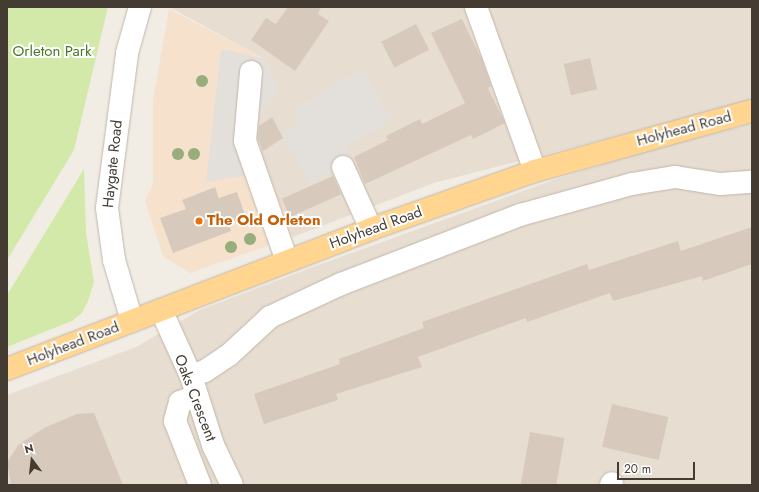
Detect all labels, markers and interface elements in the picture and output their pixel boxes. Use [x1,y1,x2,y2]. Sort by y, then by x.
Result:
park label: Orleton Park [12,43,92,61]
street label: Holyhead Road [635,108,733,150]
street label: Haygate Road [99,119,127,209]
street label: Holyhead Road [327,203,425,253]
place label: The Old Orleton [207,212,321,230]
marker: The Old Orleton [194,216,204,226]
street label: Holyhead Road [24,318,122,370]
street label: Oaks Crescent [170,352,220,444]
north arrow [12,440,52,480]
text: N [23,440,35,457]
scale bar [619,454,697,480]
text: 20 m [624,460,651,478]

